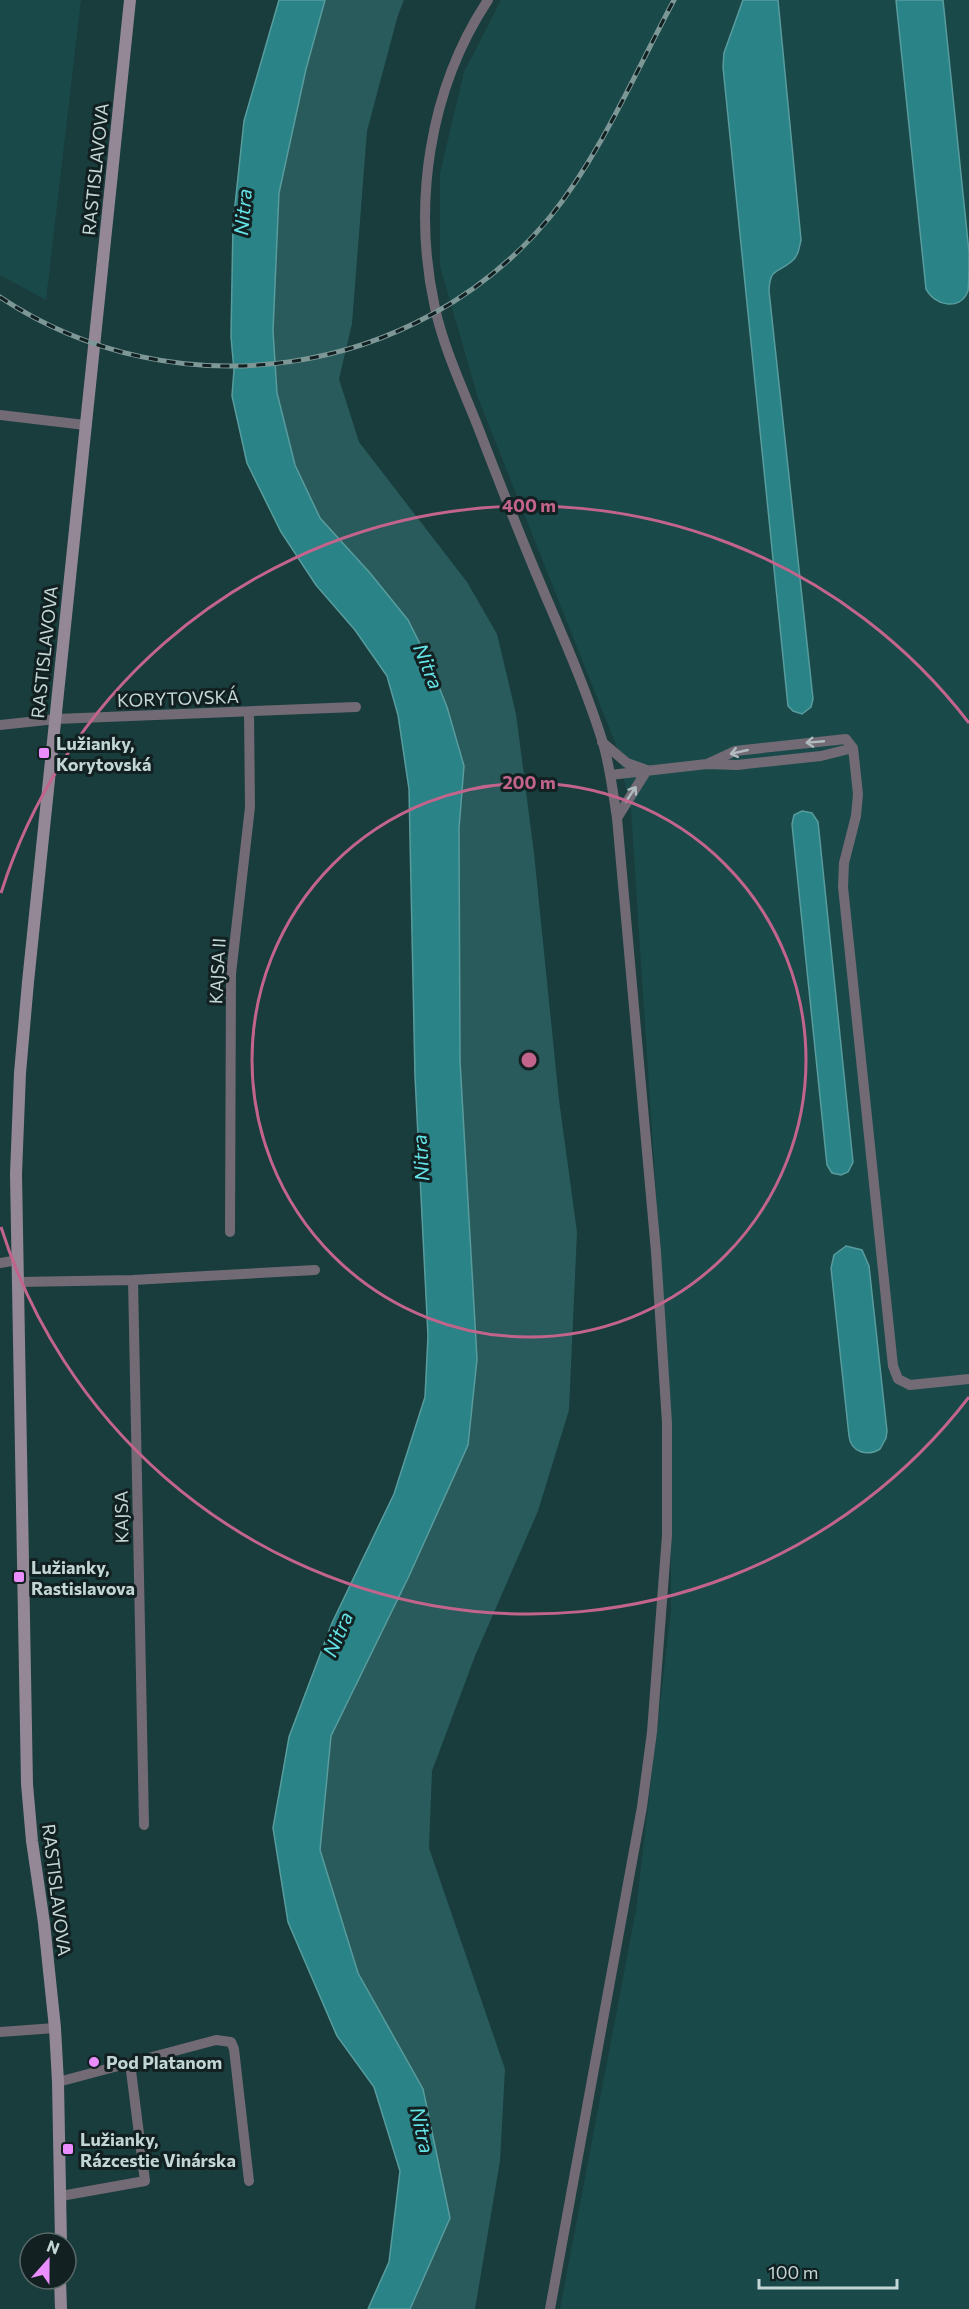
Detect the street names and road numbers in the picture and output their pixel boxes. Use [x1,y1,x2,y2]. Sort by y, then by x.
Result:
street label: RASTISLAVOVA [77,102,113,236]
street label: RASTISLAVOVA [26,585,62,719]
street label: KORYTOVSKÁ [117,685,239,711]
street label: KAJSA II [204,937,230,1005]
street label: KAJSA [110,1490,132,1544]
street label: RASTISLAVOVA [38,1823,76,1957]

